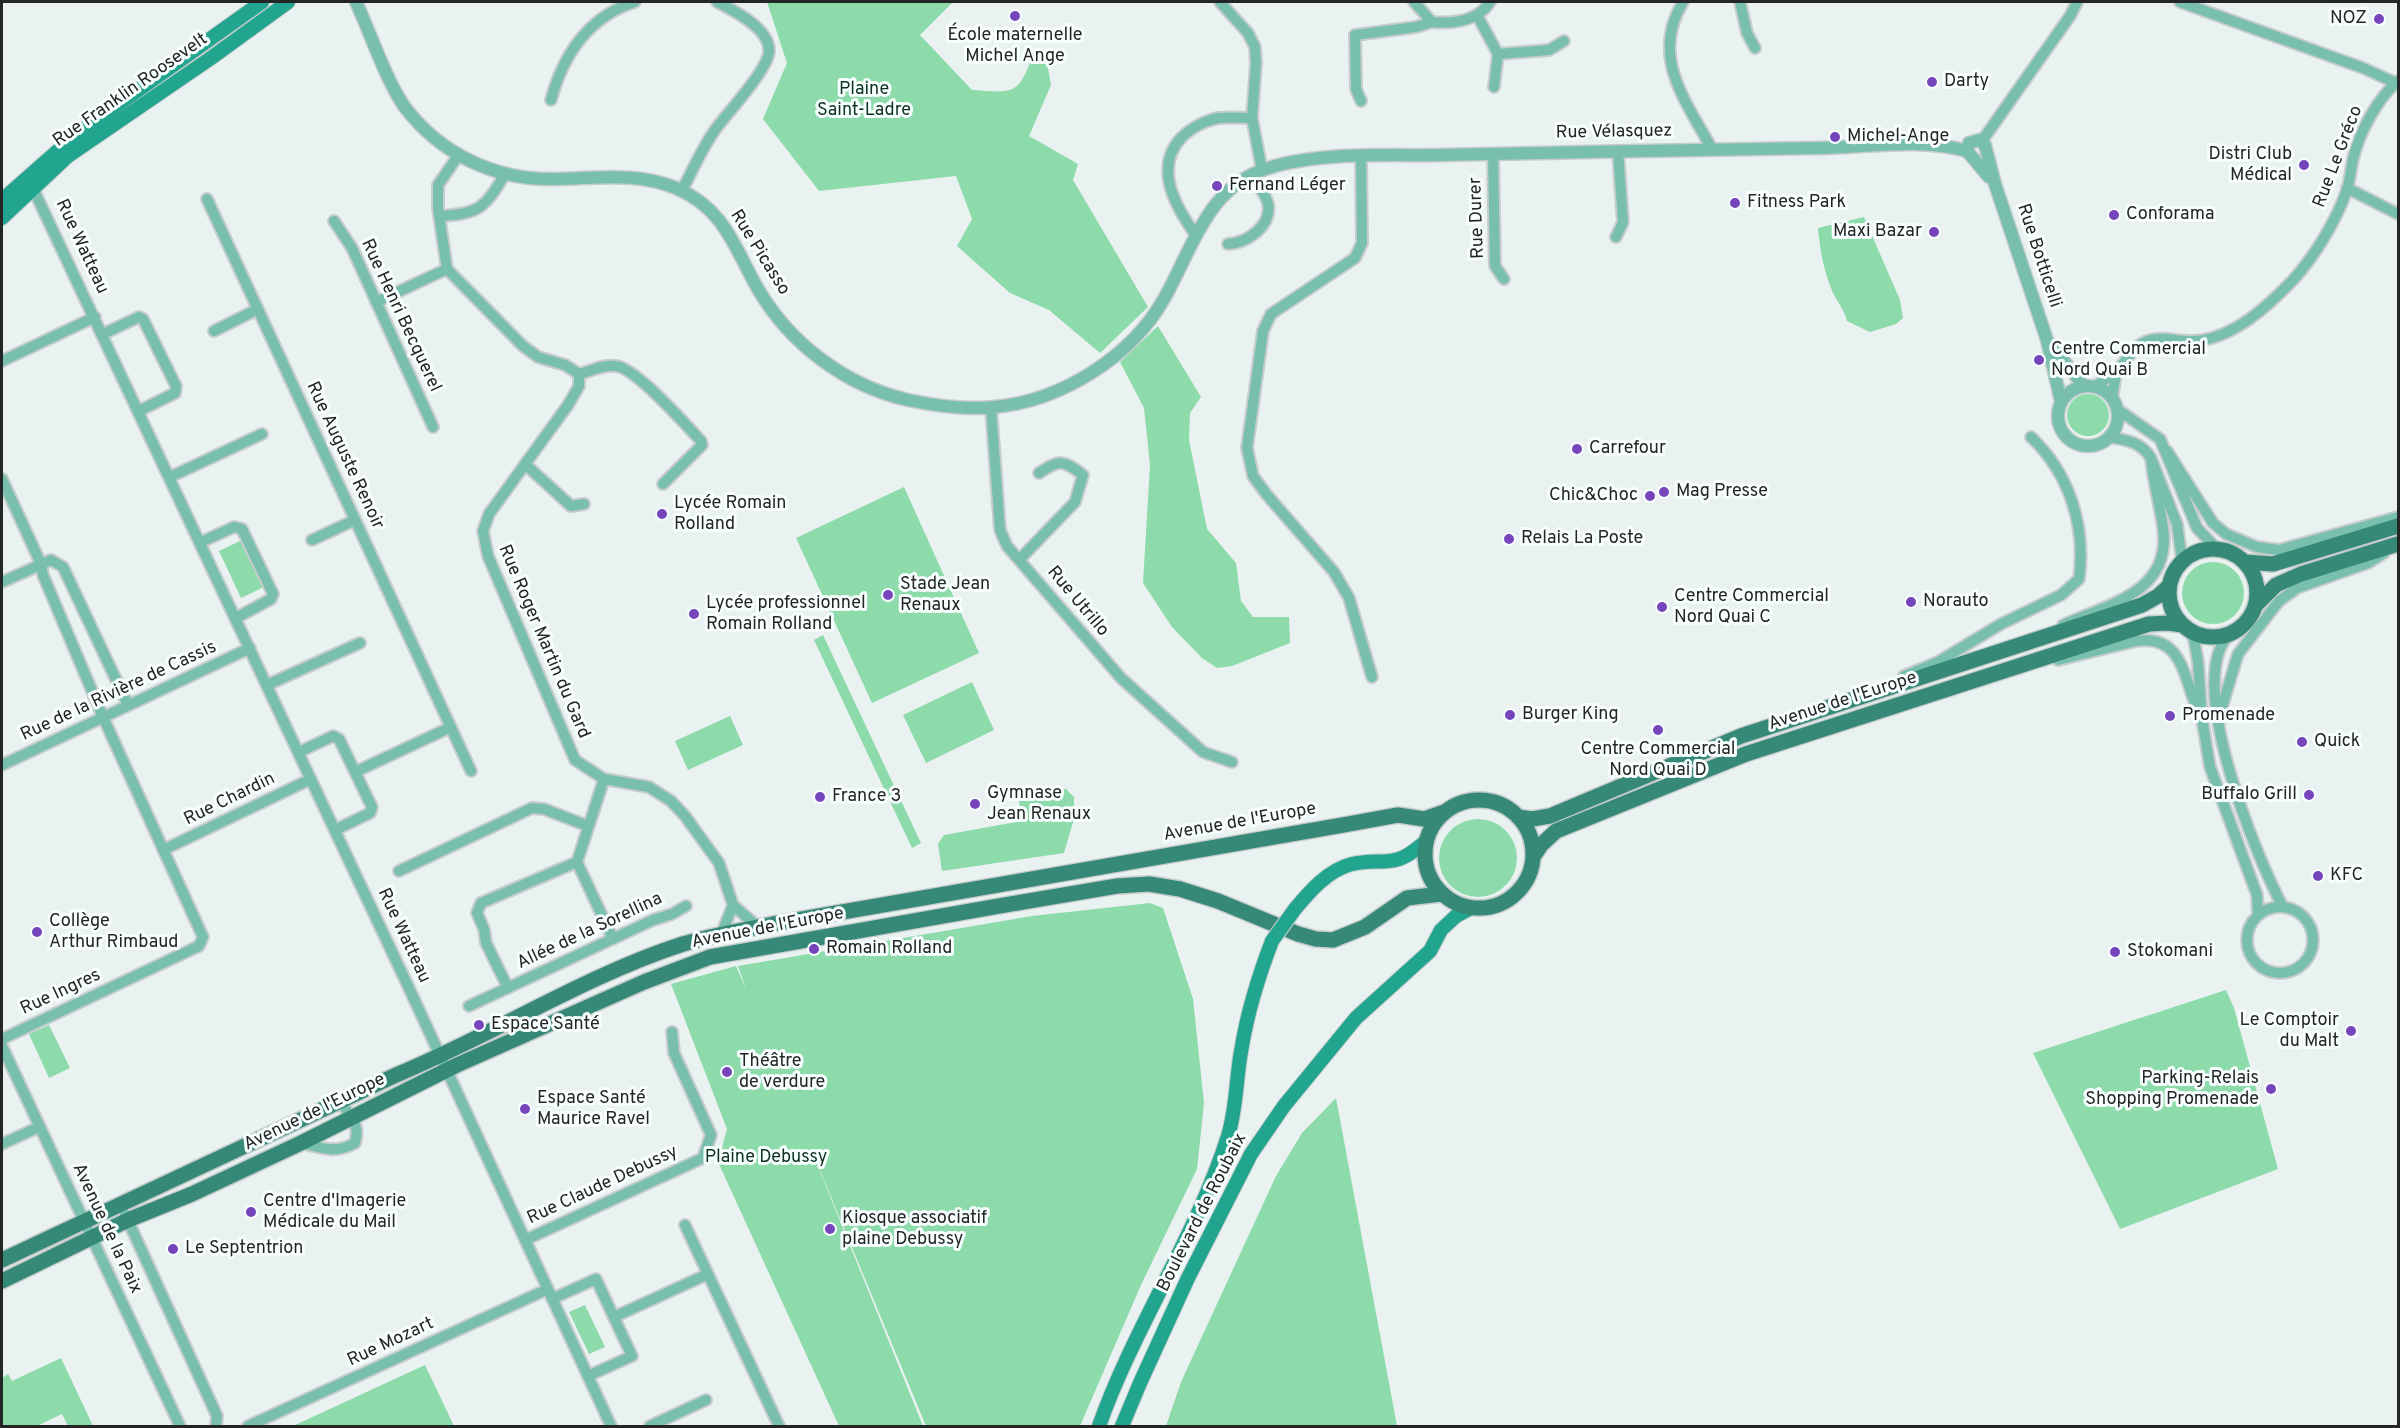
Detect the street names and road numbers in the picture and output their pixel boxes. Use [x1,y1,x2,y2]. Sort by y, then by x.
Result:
street label: Rue Franklin Roosevelt [50,29,212,153]
street label: Rue Le Gréco [2310,103,2368,211]
street label: Rue Vélasquez [1556,121,1672,145]
street label: Rue Durer [1466,177,1490,259]
street label: Rue Watteau [50,196,112,298]
street label: Rue Botticelli [2011,201,2065,311]
street label: Rue Picasso [724,206,794,300]
street label: Rue Henri Becquerel [355,236,445,396]
street label: Rue Auguste Renoir [300,379,388,533]
street label: Rue Roger Martin du Gard [492,542,594,742]
street label: Rue Utrillo [1041,562,1113,642]
street label: Rue de la Rivière de Cassis [18,637,220,747]
street label: Avenue de l'Europe [1766,668,1920,736]
street label: Rue Chardin [181,769,279,831]
street label: Avenue de l'Europe [1162,799,1318,847]
street label: Rue Watteau [372,885,434,987]
street label: Allée de la Sorellina [514,889,666,975]
street label: Avenue de l'Europe [690,904,846,954]
street label: Rue Ingres [18,965,104,1021]
street label: Avenue de l'Europe [241,1069,389,1157]
street label: Boulevard de Roubaix [1154,1130,1252,1296]
street label: Rue Claude Debussy [524,1142,682,1230]
street label: Avenue de la Paix [66,1160,146,1298]
street label: Rue Mozart [344,1314,438,1372]

